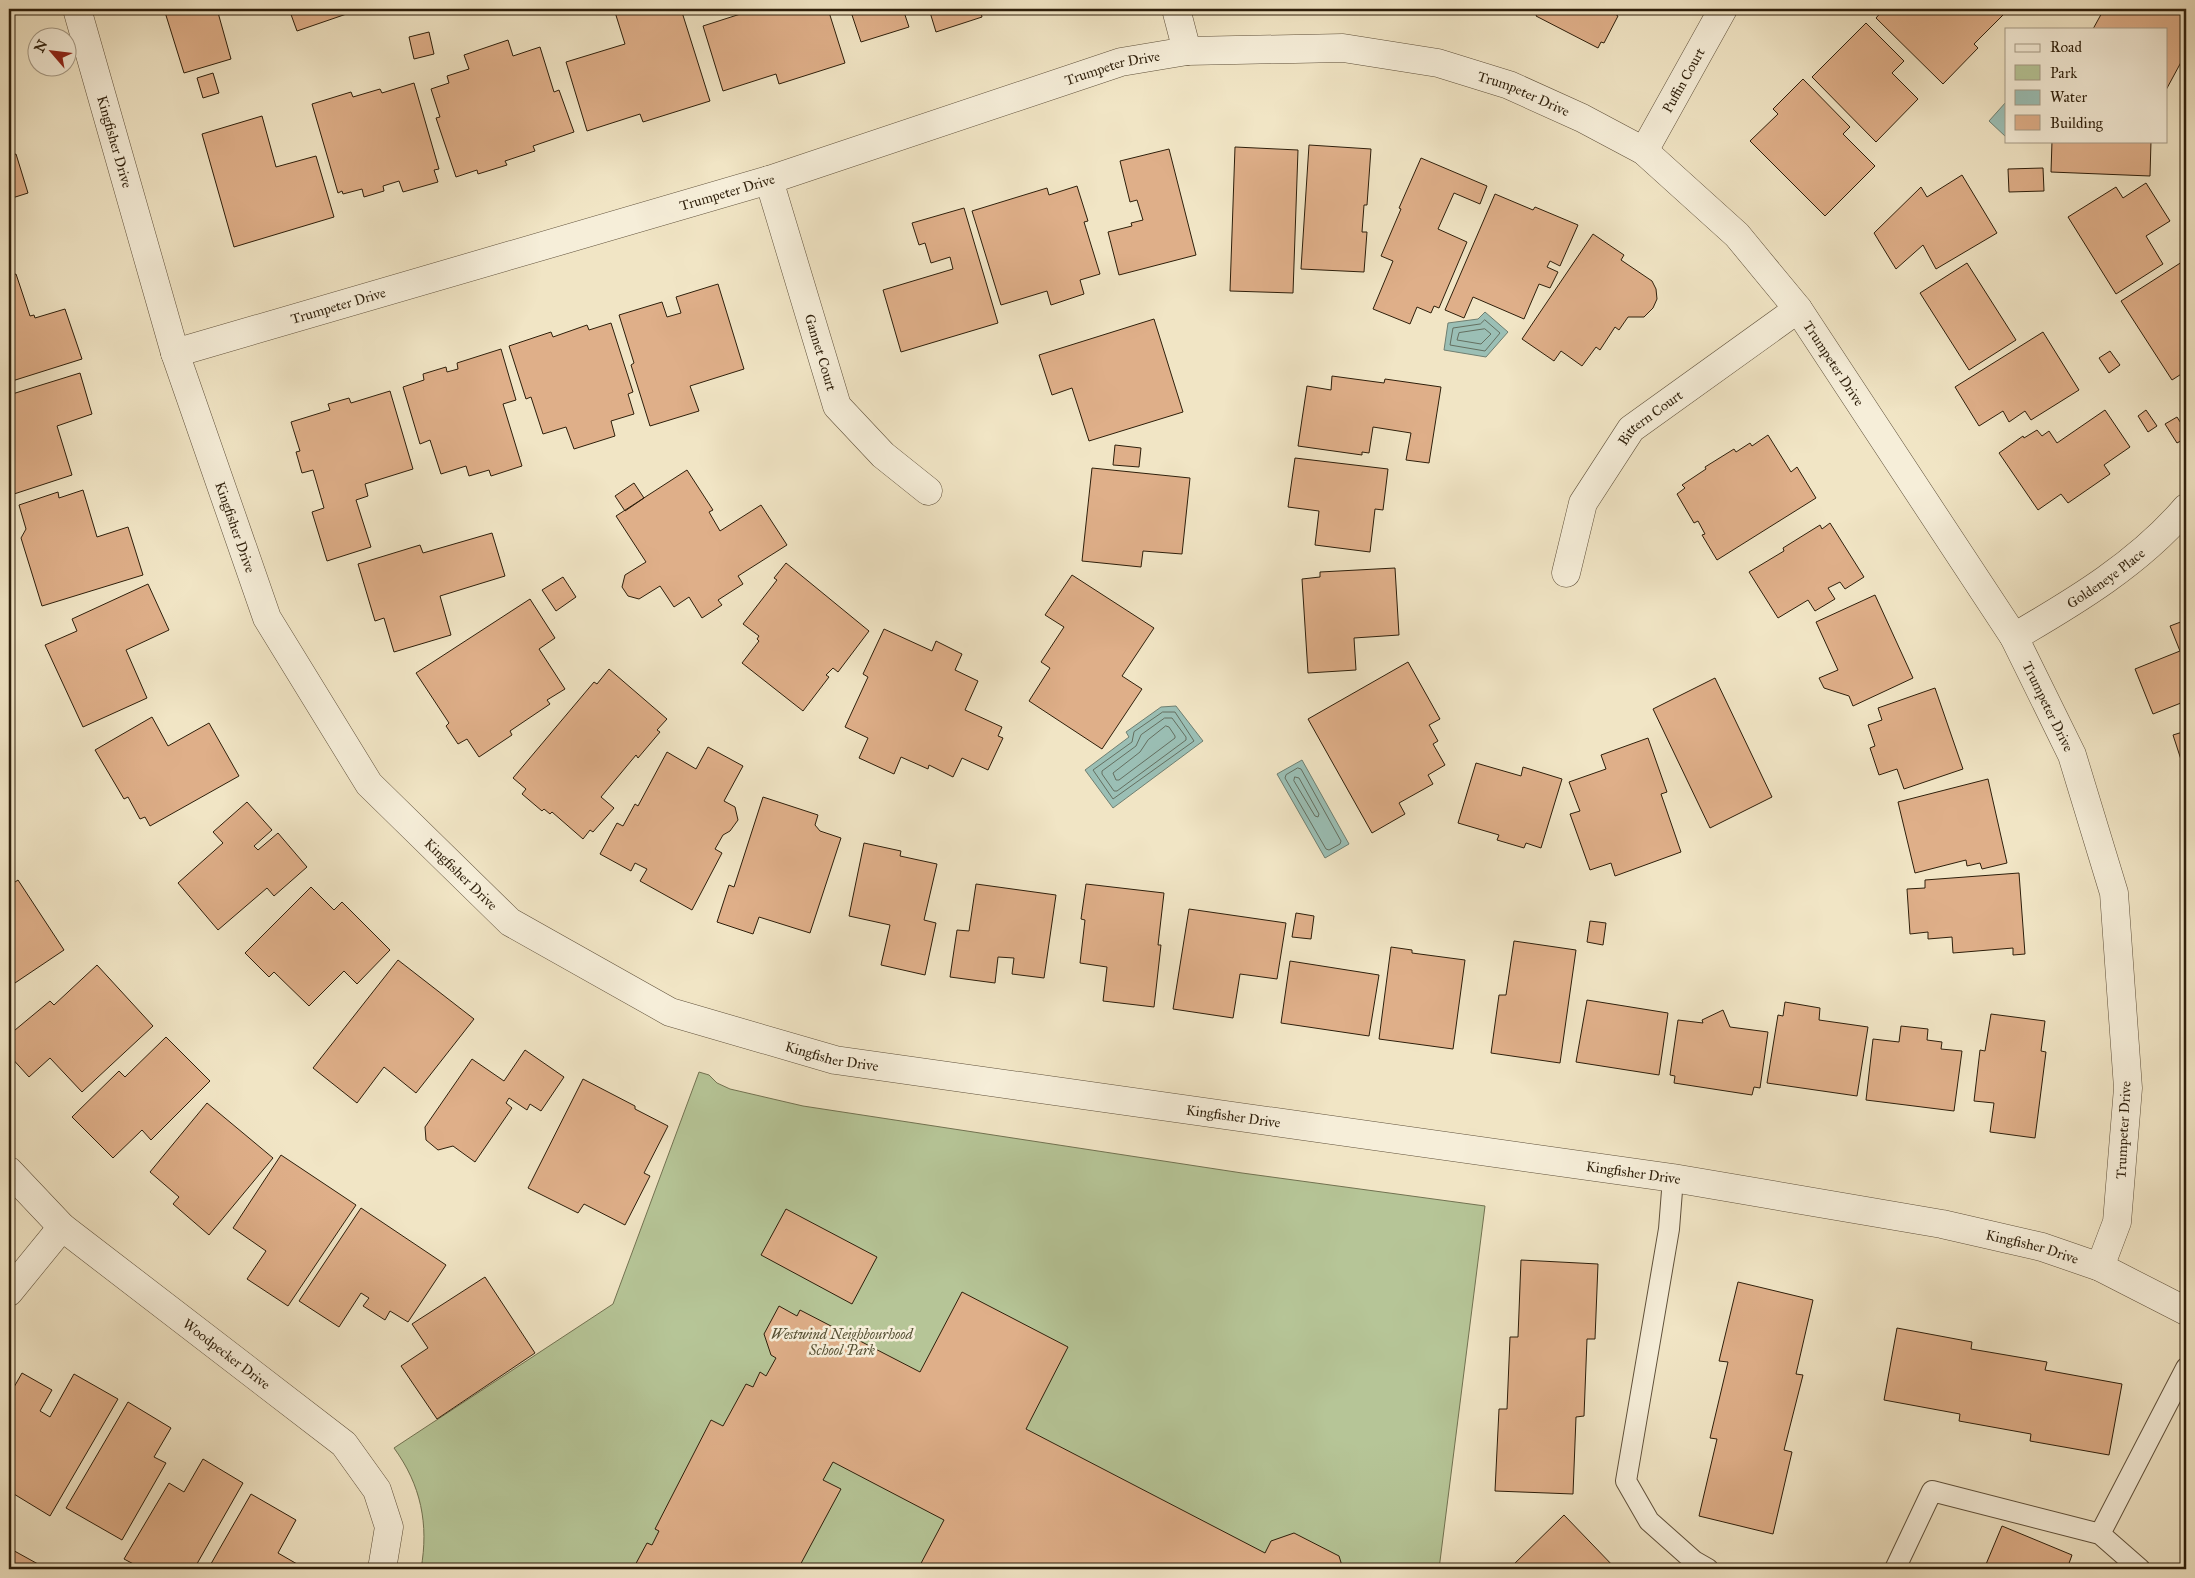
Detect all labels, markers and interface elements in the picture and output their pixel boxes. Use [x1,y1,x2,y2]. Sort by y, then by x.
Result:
north arrow [28,28,78,78]
legend [2005,28,2168,142]
text: N [31,37,51,55]
text: Road [2050,38,2082,56]
street label: Puffin Court [1659,45,1709,116]
street label: Trumpeter Drive [1063,48,1161,89]
text: Park [2050,64,2077,82]
street label: Trumpeter Drive [1475,68,1572,120]
text: Water [2050,88,2087,106]
street label: Kingfisher Drive [93,94,136,190]
text: Building [2050,114,2104,132]
street label: Trumpeter Drive [678,171,777,215]
street label: Trumpeter Drive [289,284,388,328]
street label: Gannet Court [801,312,840,393]
street label: Trumpeter Drive [1799,318,1868,409]
street label: Bittern Court [1615,387,1686,449]
street label: Kingfisher Drive [211,479,259,575]
street label: Goldeneye Place [2064,545,2149,612]
street label: Trumpeter Drive [2018,659,2077,755]
street label: Kingfisher Drive [421,835,501,914]
street label: Kingfisher Drive [783,1038,880,1075]
street label: Trumpeter Drive [2112,1080,2135,1179]
street label: Kingfisher Drive [1185,1102,1282,1132]
street label: Kingfisher Drive [1585,1158,1682,1188]
street label: Kingfisher Drive [1984,1226,2081,1268]
street label: Woodpecker Drive [179,1315,274,1393]
park label: Westwind Neighbourhood School Park [771,1326,915,1359]

